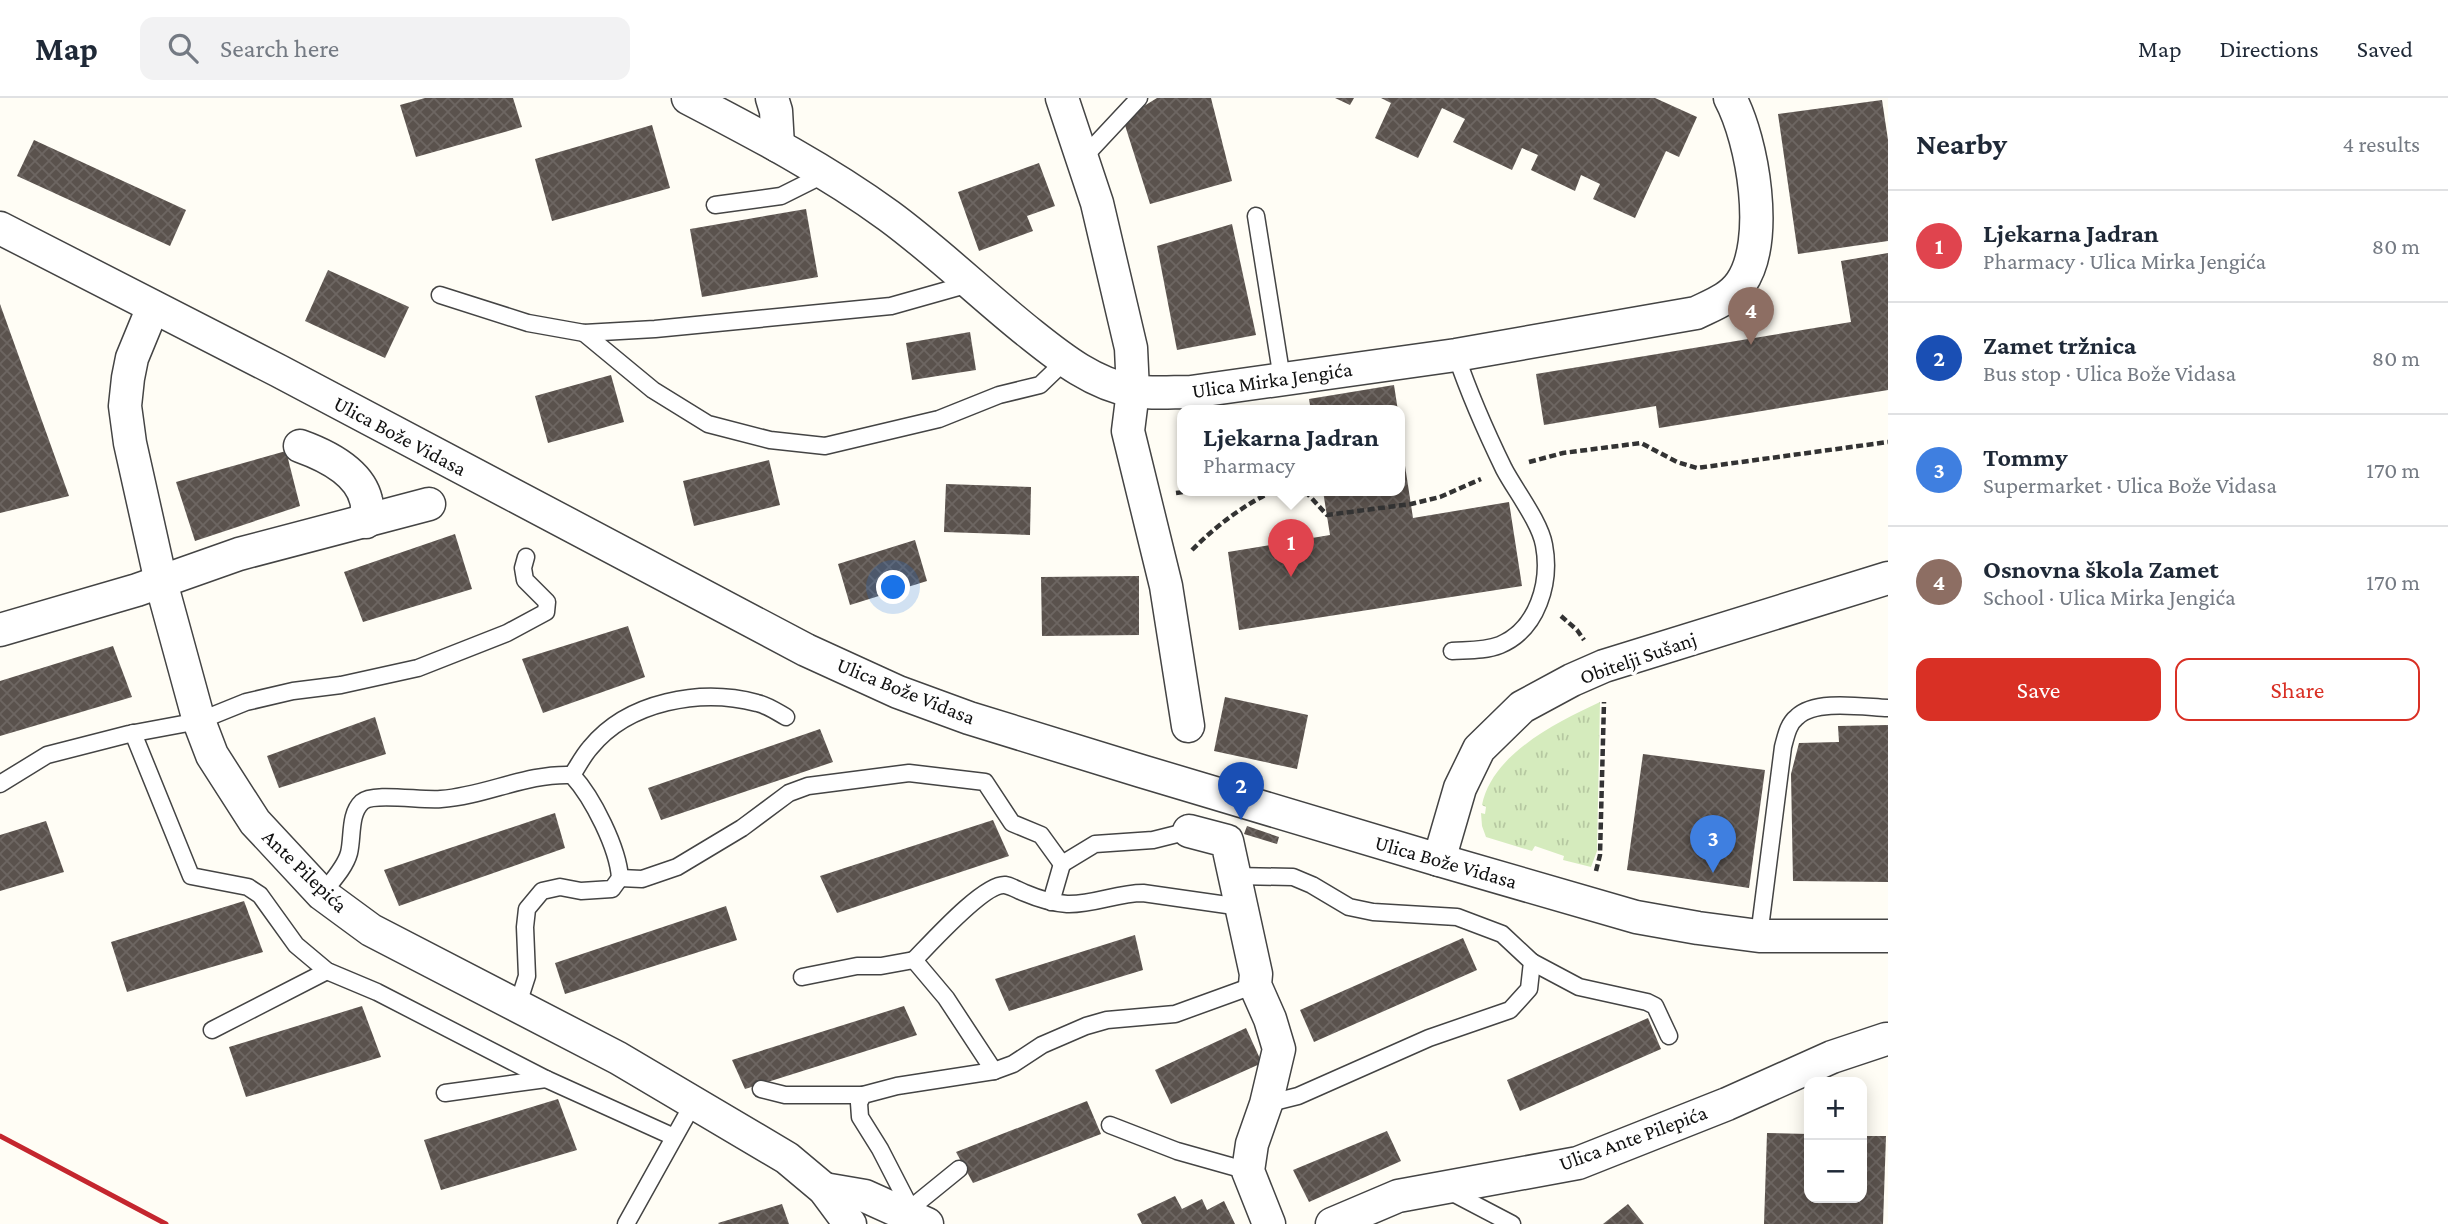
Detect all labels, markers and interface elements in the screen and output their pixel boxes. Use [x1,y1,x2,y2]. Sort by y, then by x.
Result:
search box [140,17,630,80]
icon: search [164,29,202,67]
text: Map [35,30,98,67]
text: Search here [220,34,339,63]
text: Map [2138,35,2182,62]
text: Directions [2220,35,2319,62]
text: Saved [2357,35,2413,62]
text: Nearby [1916,127,2007,160]
text: 4 results [2342,131,2420,157]
text: Ljekarna Jadran [1983,219,2159,248]
text: 1 [1935,233,1943,259]
text: 80 m [2372,233,2420,259]
text: Pharmacy · Ulica Mirka Jengića [1983,248,2266,274]
pin: 4 [1728,287,1774,345]
text: Zamet tržnica [1983,331,2137,360]
text: 2 [1933,345,1945,371]
text: 80 m [2372,345,2420,371]
street label: Ulica Mirka Jengića [1190,357,1354,403]
text: Bus stop · Ulica Bože Vidasa [1983,360,2236,386]
street label: Ulica Bože Vidasa [330,391,471,481]
popup [1177,405,1405,496]
text: Ljekarna Jadran [1203,423,1379,452]
text: Tommy [1983,443,2068,472]
text: Pharmacy [1203,452,1295,478]
text: 3 [1933,457,1945,483]
text: 170 m [2366,457,2420,483]
text: Supermarket · Ulica Bože Vidasa [1983,472,2277,498]
pin: 1 [1268,519,1314,577]
text: Osnovna škola Zamet [1983,555,2219,584]
text: 4 [1933,569,1945,595]
text: 170 m [2366,569,2420,595]
your location [876,570,910,604]
text: School · Ulica Mirka Jengića [1983,584,2236,610]
street label: Obitelji Sušanj [1576,627,1700,689]
street label: Ulica Bože Vidasa [833,652,979,730]
button: Save [1916,658,2161,721]
button: Share [2175,658,2420,721]
pin: 2 [1218,762,1264,820]
pin: 3 [1690,815,1736,873]
street label: Ante Pilepića [257,825,353,918]
street label: Ulica Bože Vidasa [1372,830,1520,894]
map controls [1804,1077,1867,1203]
button: + [1804,1077,1867,1140]
street label: Ulica Ante Pilepića [1556,1100,1711,1176]
button: − [1804,1140,1867,1203]

